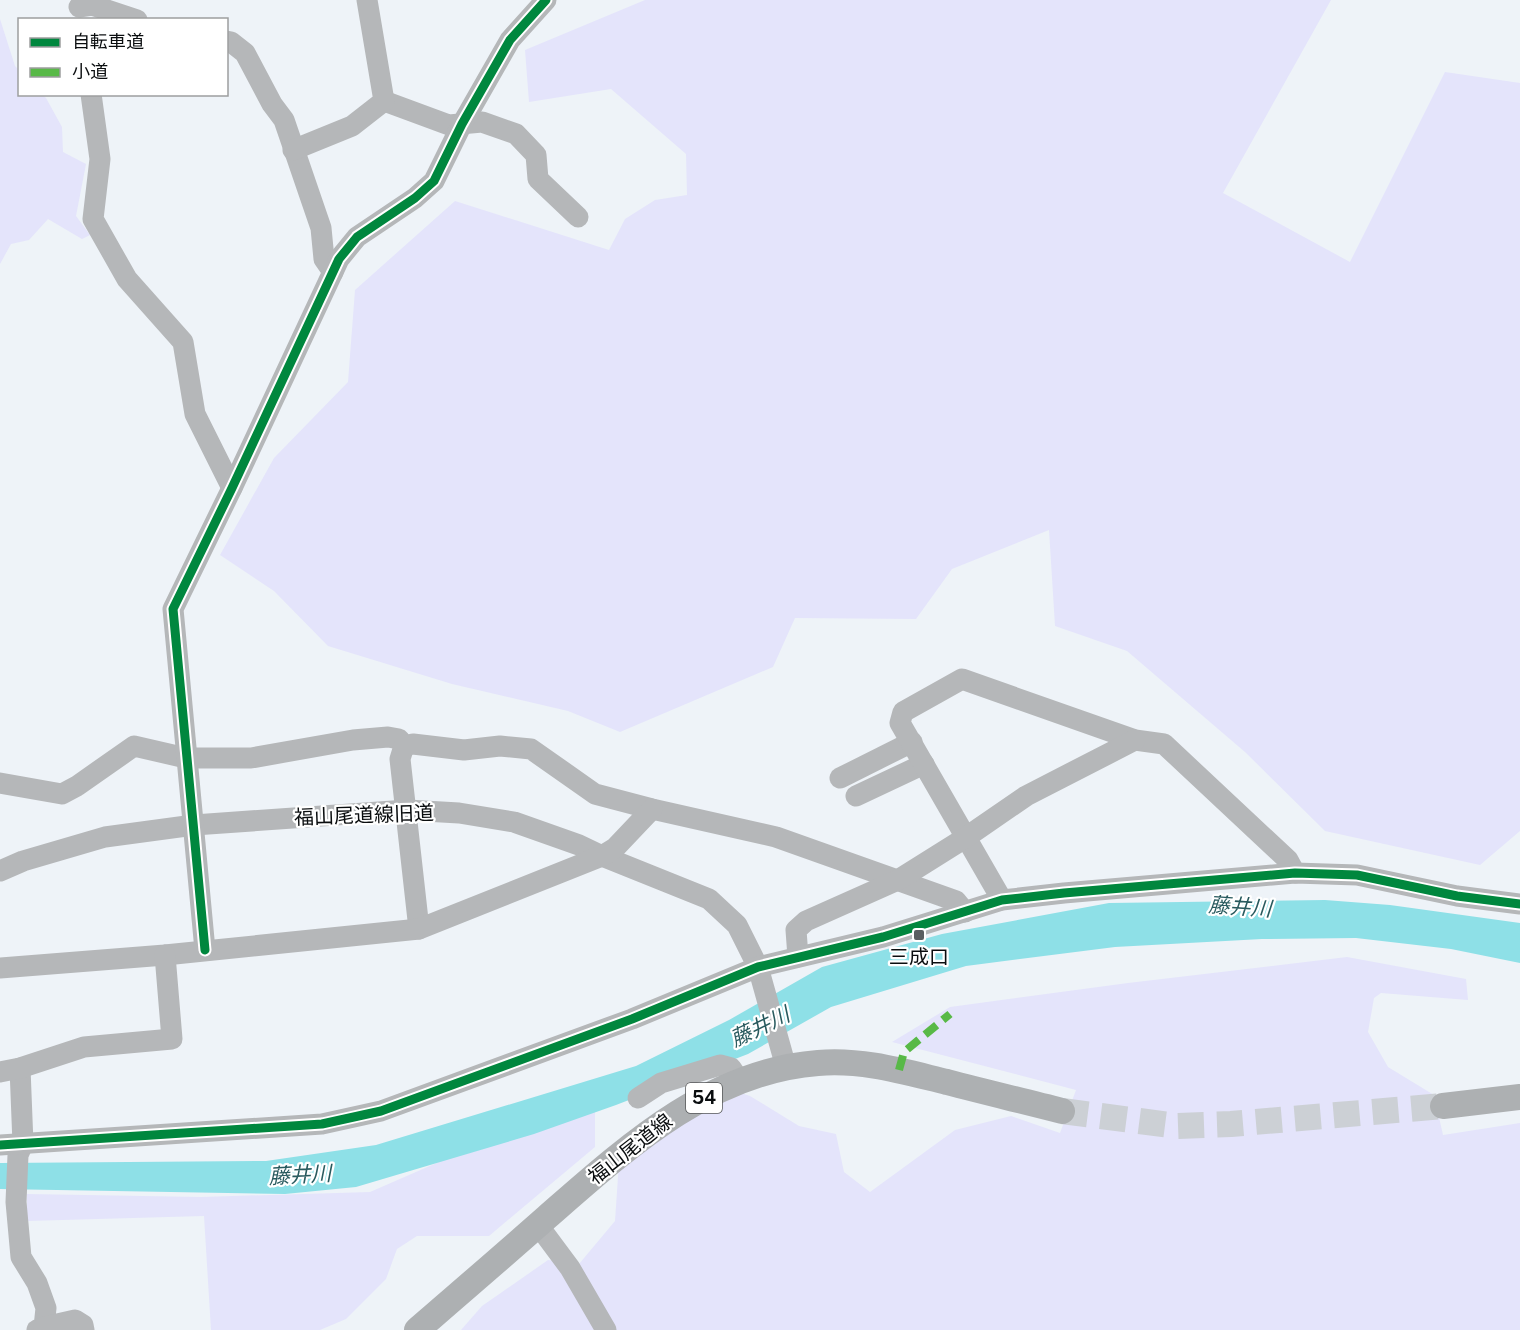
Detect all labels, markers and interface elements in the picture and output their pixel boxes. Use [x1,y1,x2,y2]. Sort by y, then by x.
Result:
legend [18,18,228,96]
text: 自転車道 [72,31,144,52]
text: 小道 [72,61,108,82]
street label: 福山尾道線旧道 [294,801,434,829]
water label: 藤井川 [1208,892,1274,921]
marker: 三成口 [912,928,926,942]
place label: 三成口 [889,945,949,969]
water label: 藤井川 [726,1001,795,1052]
road number: 54 [686,1083,722,1113]
street label: 福山尾道線 [583,1109,677,1189]
water label: 藤井川 [268,1160,334,1189]

